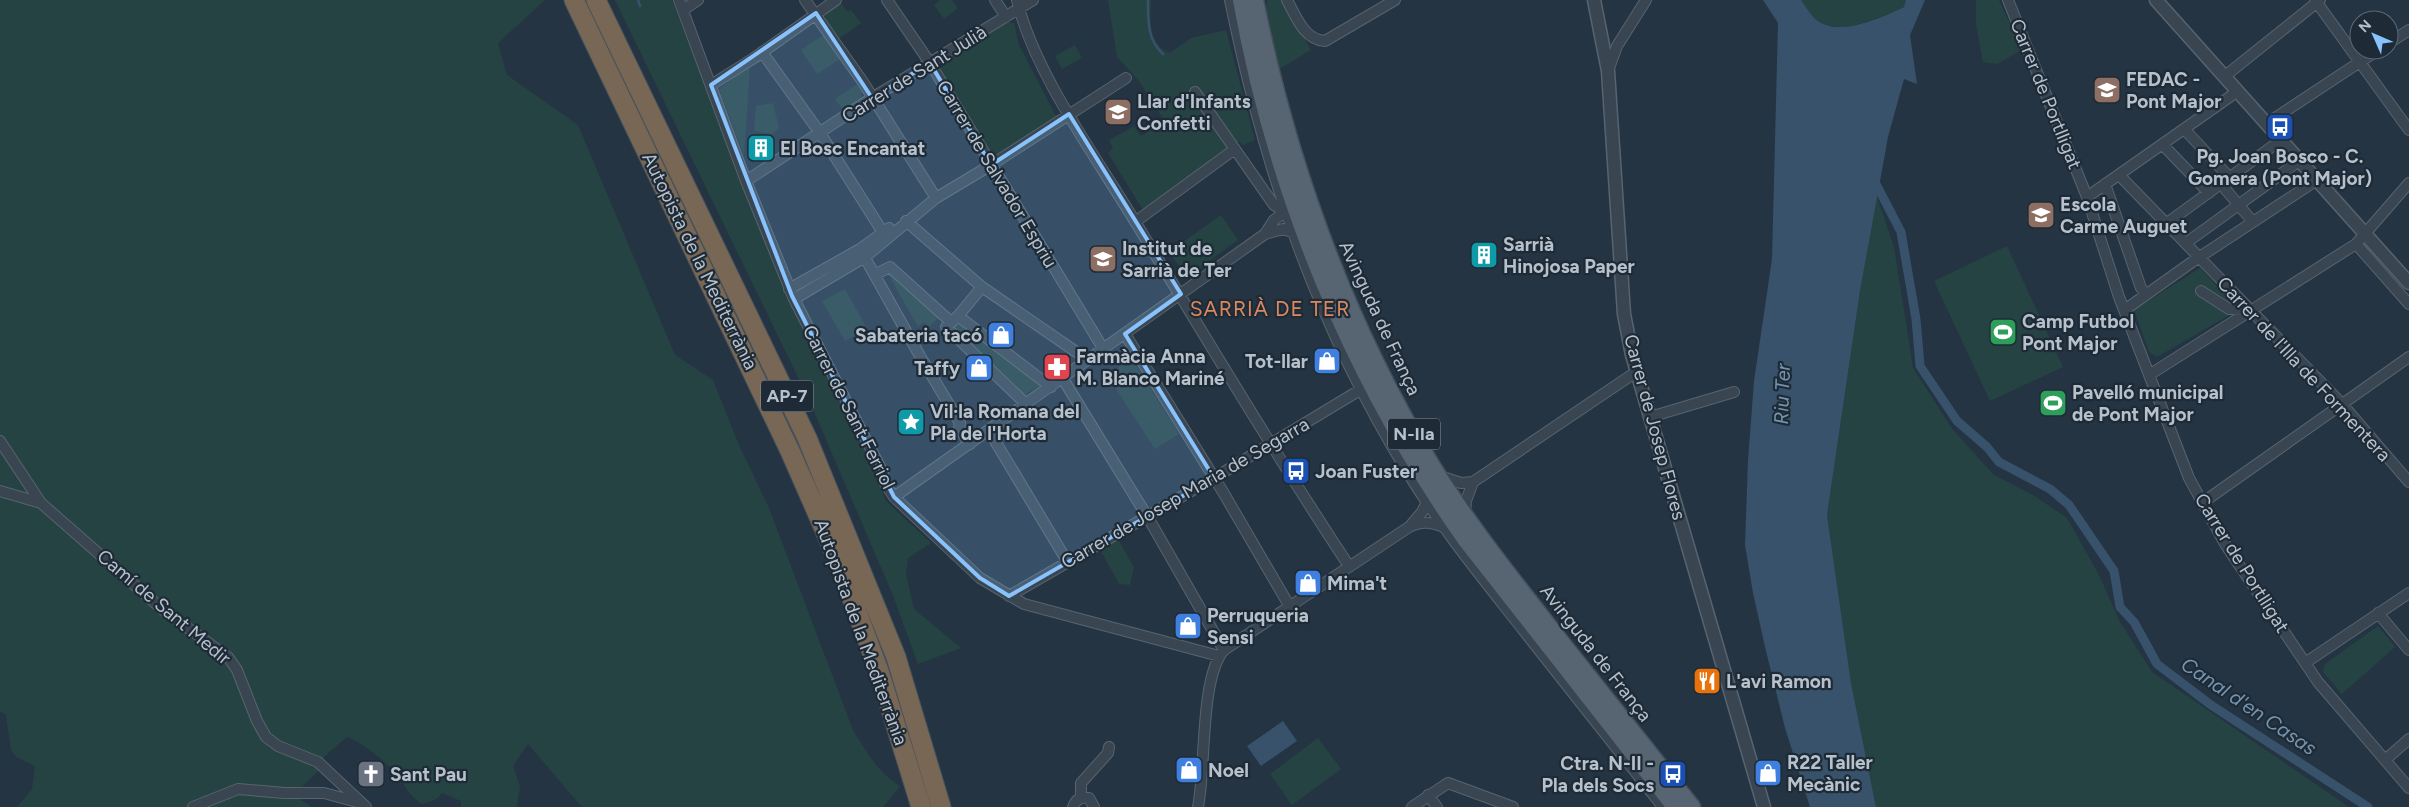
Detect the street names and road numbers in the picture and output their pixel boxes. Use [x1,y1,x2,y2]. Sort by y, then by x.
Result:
street label: Carrer de Portlligat [2005,15,2087,173]
street label: Carrer de Sant Julià [837,20,991,128]
street label: Carrer de Salvador Espriu [932,76,1062,272]
street label: Autopista de la Mediterrània [637,149,763,373]
street label: Avinguda de França [1334,237,1426,399]
street label: Carrer de l'Illa de Formentera [2212,272,2396,466]
street label: Carrer de Sant Ferriol [798,321,900,493]
street label: Carrer de Josep Flores [1619,332,1691,522]
road number: AP-7 [761,381,813,412]
street label: Carrer de Josep Maria de Segarra [1057,412,1313,574]
road number: N-IIa [1388,418,1440,449]
street label: Carrer de Portlligat [2190,489,2294,637]
street label: Autopista de la Mediterrània [809,516,913,748]
street label: Camí de Sant Medir [93,544,236,670]
street label: Avinguda de França [1535,580,1657,726]

